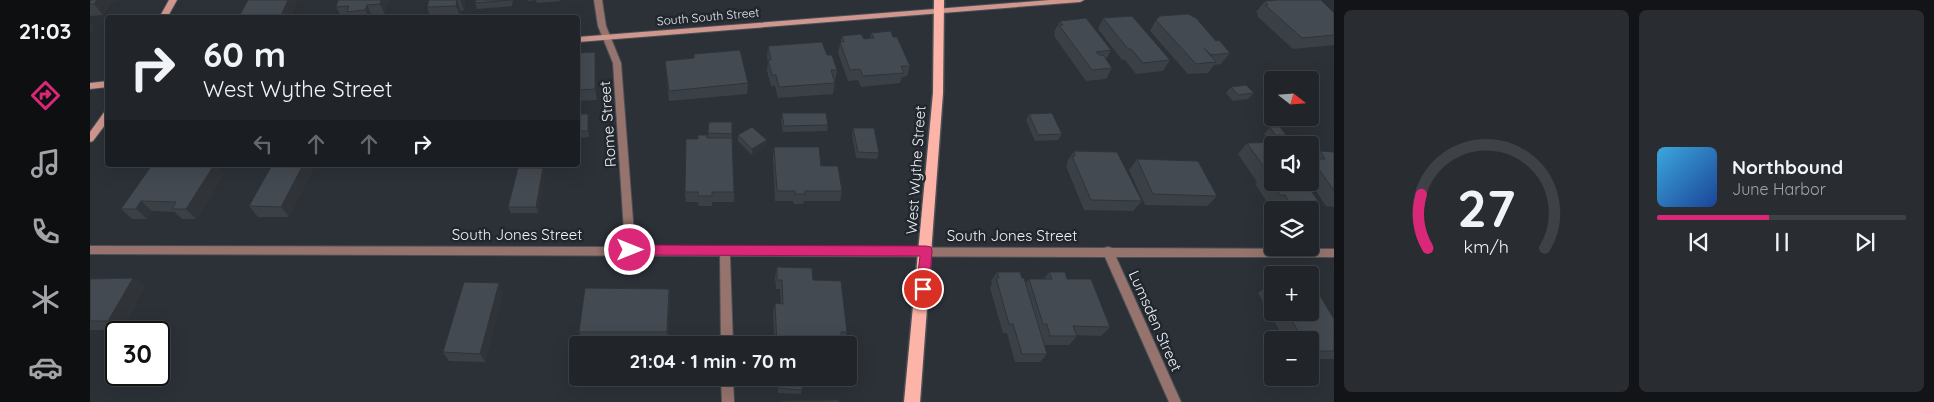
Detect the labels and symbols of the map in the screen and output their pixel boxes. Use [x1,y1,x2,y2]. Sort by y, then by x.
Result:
street label: South South Street [656,5,760,28]
north arrow [1264,71,1319,126]
street label: Rome Street [595,80,620,168]
street label: West Wythe Street [902,105,929,235]
position arrow [603,223,655,275]
street label: South Jones Street [452,225,582,244]
street label: South Jones Street [947,226,1077,245]
street label: Lumsden Street [1125,267,1186,374]
pin [902,268,944,310]
speed limit sign: 30 [105,321,170,386]

